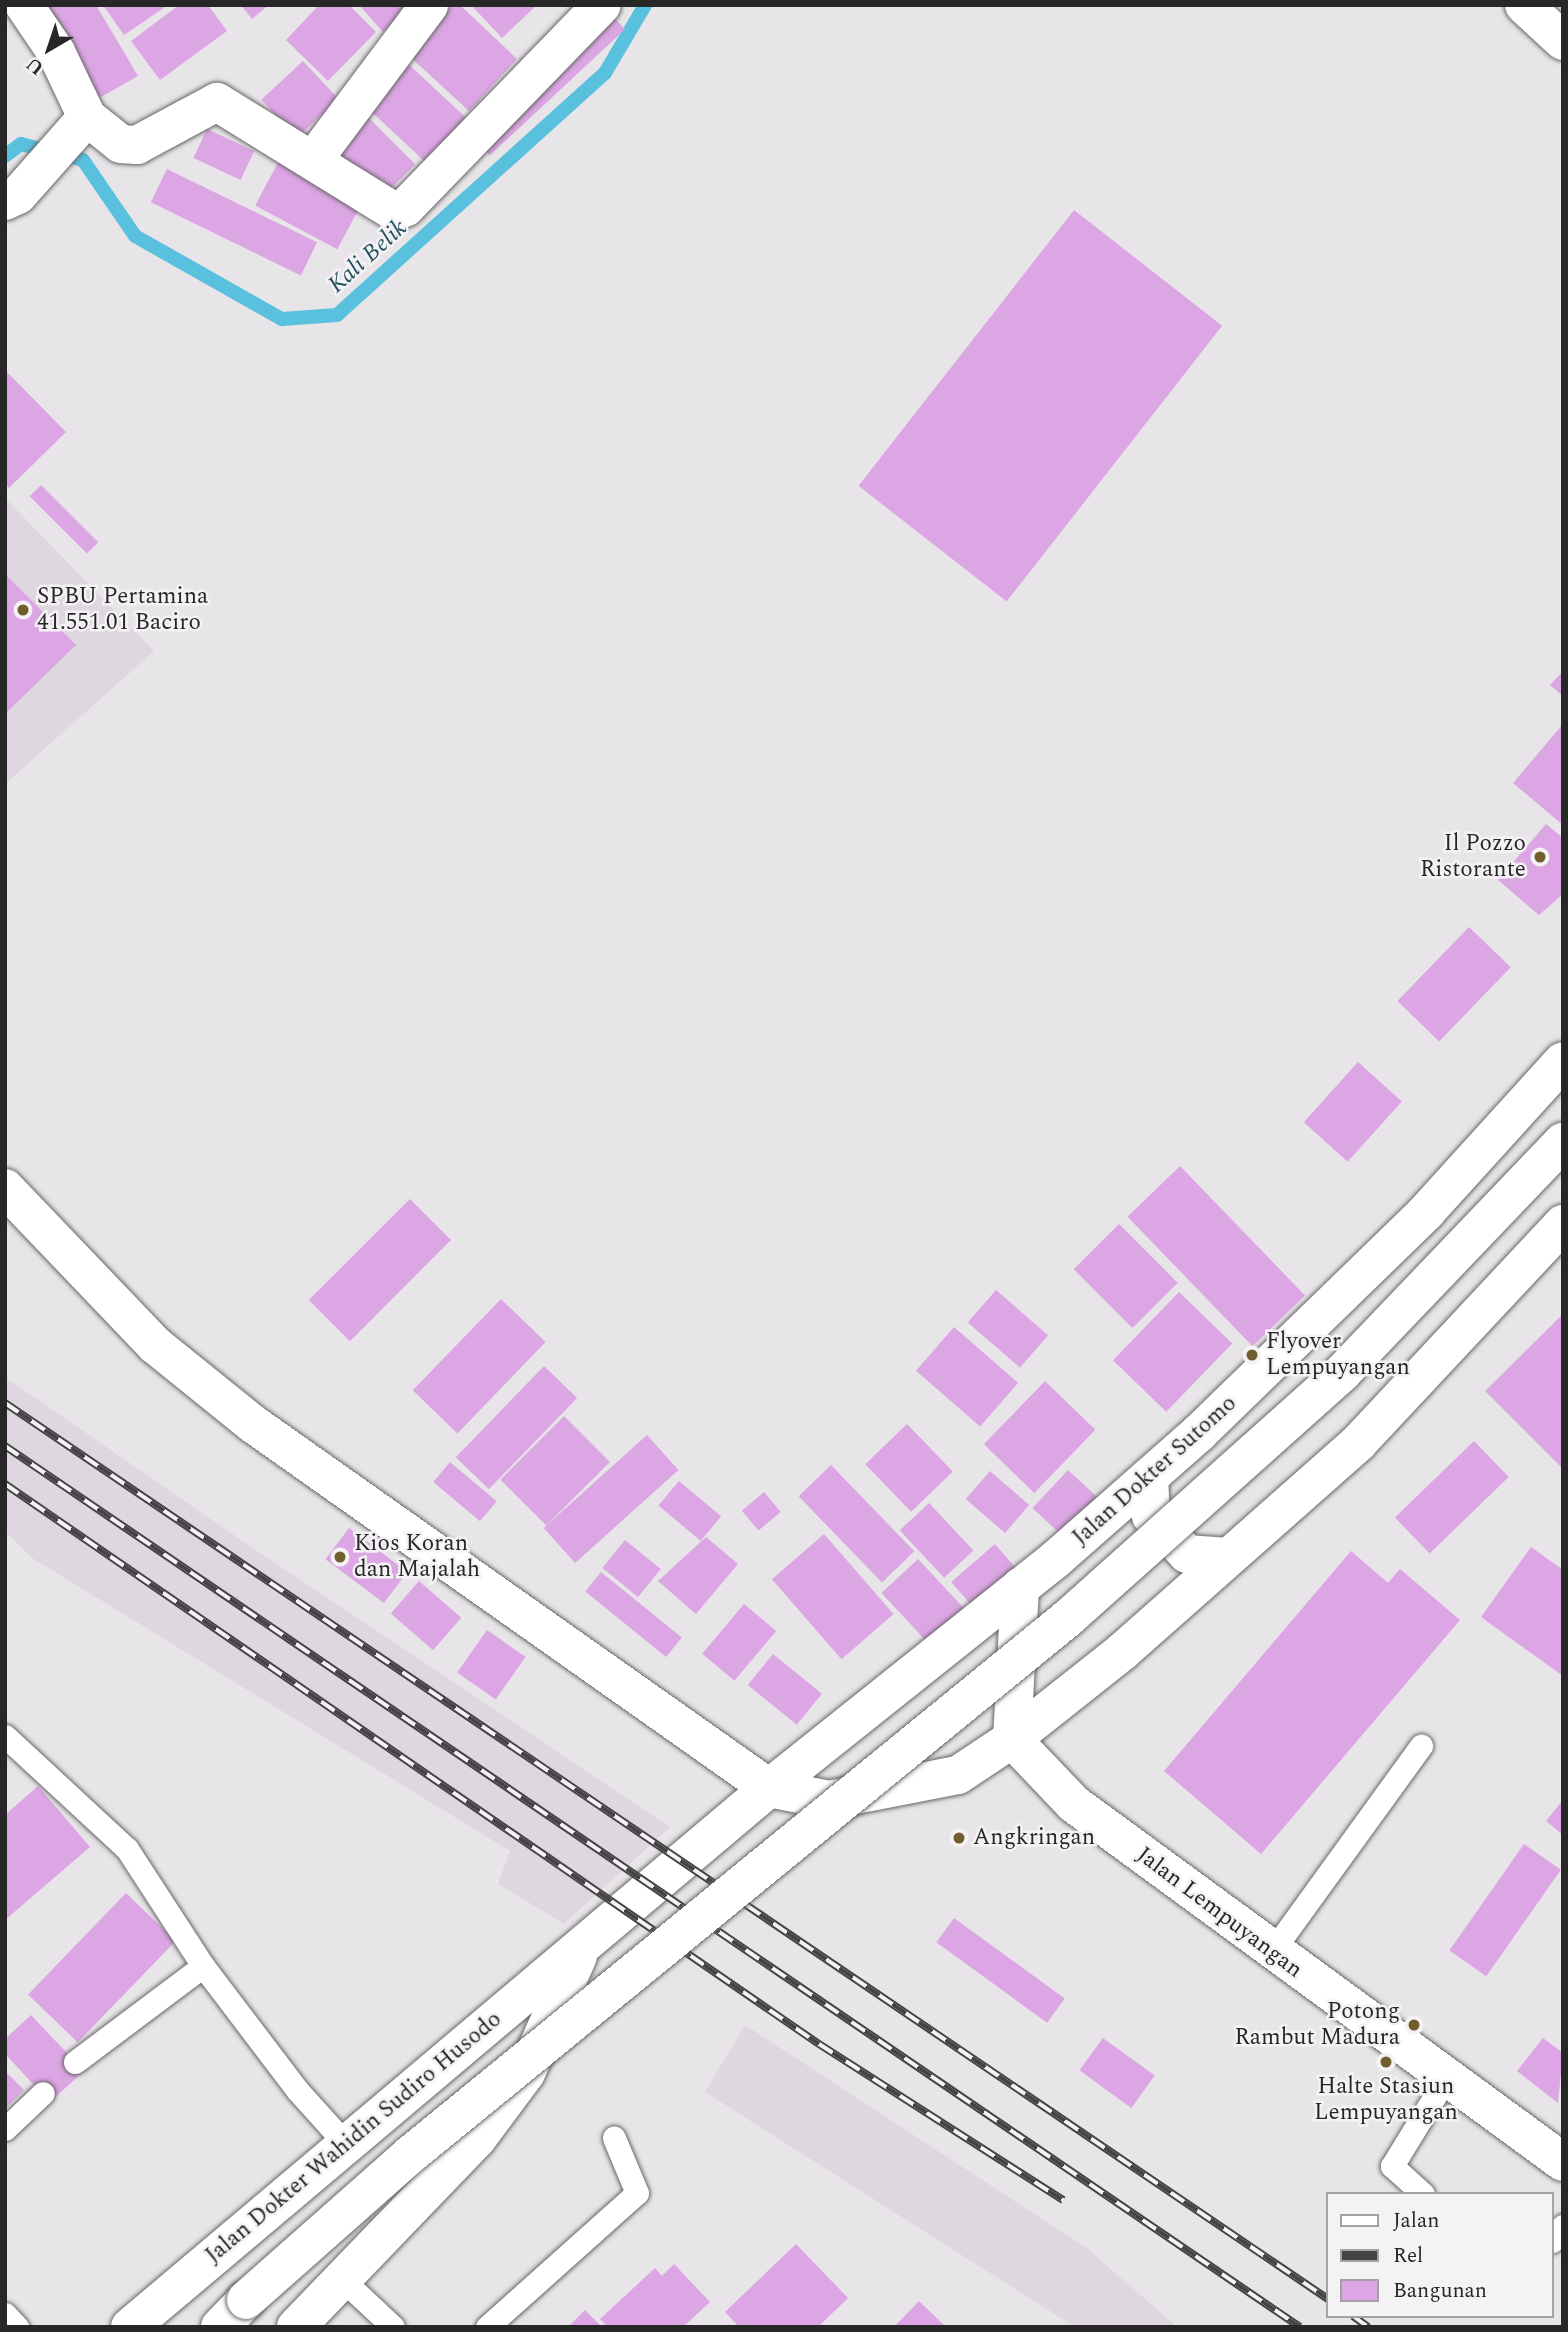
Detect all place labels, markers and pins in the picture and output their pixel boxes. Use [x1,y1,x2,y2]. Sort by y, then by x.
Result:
place label: SPBU Pertamina 41.551.01 Baciro [37,583,208,637]
marker: SPBU Pertamina 41.551.01 Baciro [15,602,31,618]
place label: Il Pozzo Ristorante [1420,830,1526,884]
marker: Il Pozzo Ristorante [1532,849,1548,865]
place label: Flyover Lempuyangan [1266,1328,1410,1382]
marker: Flyover Lempuyangan [1244,1347,1260,1363]
place label: Kios Koran dan Majalah [354,1530,480,1584]
marker: Kios Koran dan Majalah [332,1549,348,1565]
place label: Angkringan [973,1824,1095,1852]
marker: Angkringan [951,1830,967,1846]
place label: Potong Rambut Madura [1234,1998,1400,2052]
marker: Potong Rambut Madura [1406,2017,1422,2033]
marker: Halte Stasiun Lempuyangan [1378,2054,1394,2070]
place label: Halte Stasiun Lempuyangan [1314,2073,1458,2127]

